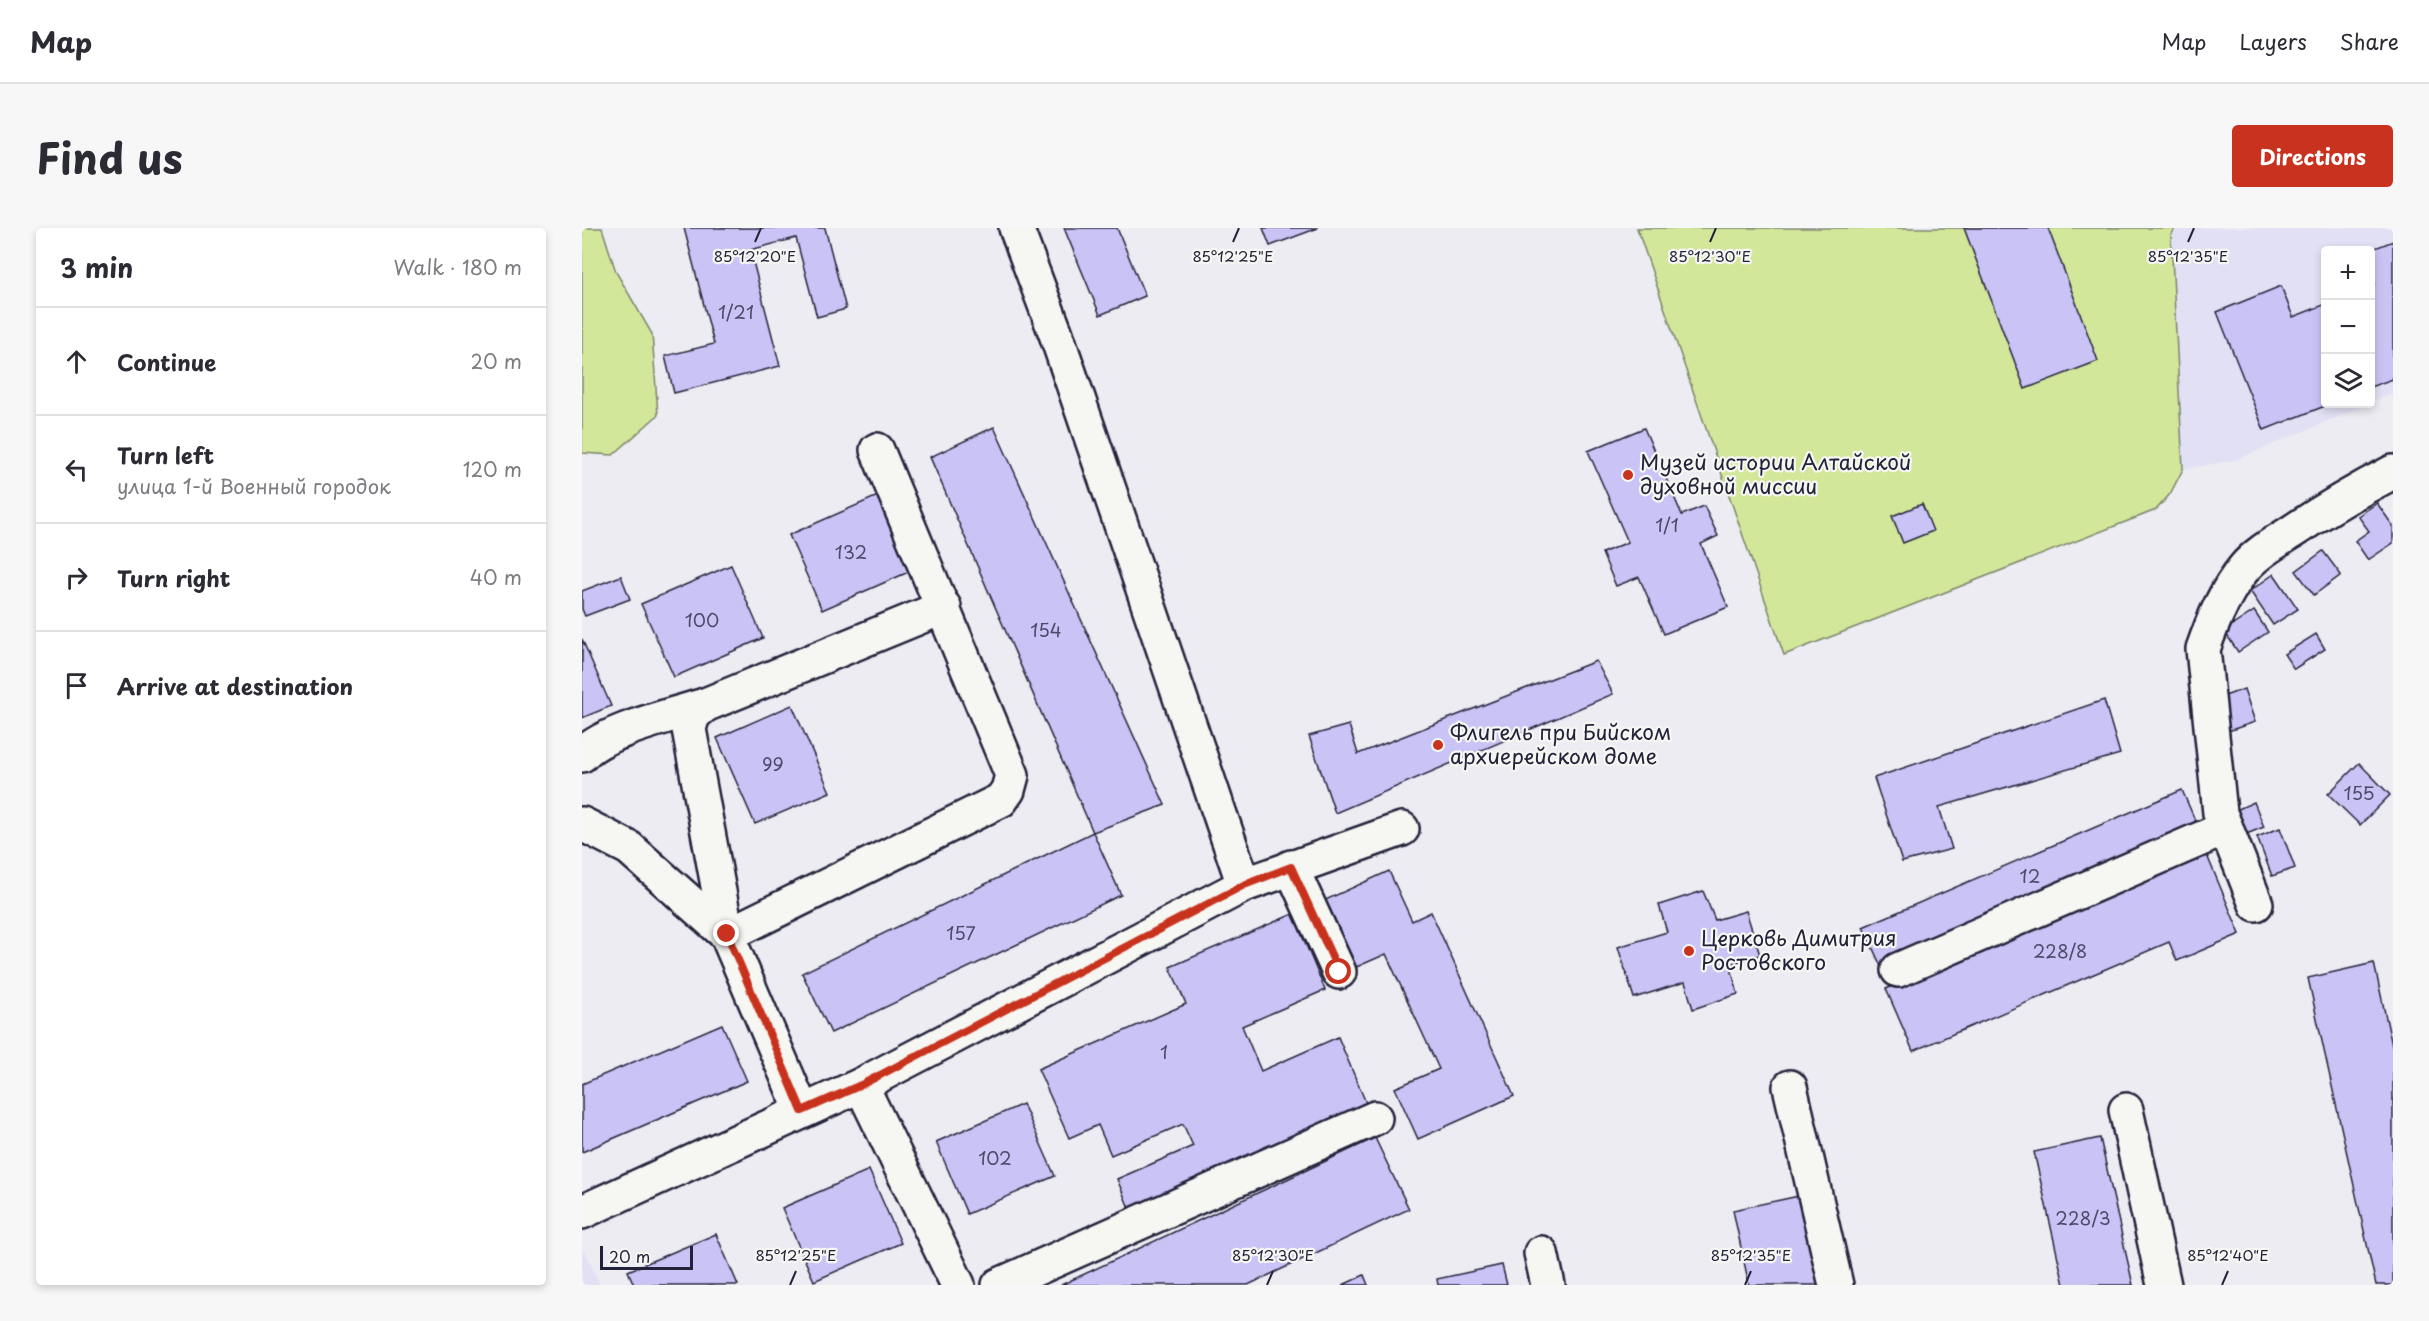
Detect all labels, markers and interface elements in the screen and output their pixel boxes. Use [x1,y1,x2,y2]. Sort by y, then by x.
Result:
text: Map [30,20,92,63]
text: Map [2162,25,2206,57]
text: Layers [2239,25,2307,57]
text: Share [2340,25,2399,57]
text: Find us [36,125,183,188]
button: Directions [2232,125,2393,187]
text: 85°12'20"E [714,244,796,267]
text: 85°12'25"E [1193,244,1274,267]
text: 85°12'30"E [1669,244,1751,267]
text: 85°12'35"E [2148,244,2228,267]
map controls [2321,246,2375,408]
button: + [2321,246,2375,300]
text: 3 min [60,248,133,287]
text: Walk · 180 m [394,252,522,282]
house number: 1/21 [718,298,754,325]
button: − [2321,300,2375,354]
icon: ahead [60,345,93,378]
text: Continue [117,345,216,378]
text: 20 m [470,346,522,376]
button: layers [2321,354,2375,408]
text: Turn left [117,438,214,471]
place label: Музей истории Алтайской духовной миссии [1640,445,1911,501]
icon: left [60,453,93,486]
text: 120 m [463,454,522,484]
marker: Музей истории Алтайской духовной миссии [1621,468,1635,482]
text: улица 1-й Военный городок [117,471,391,501]
house number: 1/1 [1655,511,1679,538]
house number: 132 [835,538,867,565]
icon: right [60,561,93,594]
text: Turn right [117,561,230,594]
text: 40 m [470,562,522,592]
house number: 100 [685,606,719,633]
house number: 154 [1030,616,1062,643]
icon: arrive [60,669,93,702]
text: Arrive at destination [117,669,353,702]
place label: Флигель при Бийском архиерейском доме [1450,715,1671,771]
marker: Флигель при Бийском архиерейском доме [1431,738,1445,752]
house number: 99 [762,750,784,777]
house number: 155 [2343,779,2375,806]
house number: 12 [2020,862,2040,889]
house number: 157 [946,919,976,946]
route end [713,920,739,946]
place label: Церковь Димитрия Ростовского [1701,921,1897,977]
house number: 228/8 [2033,937,2087,964]
marker: Церковь Димитрия Ростовского [1682,944,1696,958]
route start [1325,958,1351,984]
house number: 1 [1160,1038,1168,1065]
house number: 102 [978,1144,1012,1171]
house number: 228/3 [2055,1204,2111,1231]
scale bar [600,1243,693,1270]
text: 85°12'25"E [756,1243,837,1266]
text: 85°12'30"E [1232,1243,1314,1266]
text: 85°12'35"E [1711,1243,1791,1266]
text: 85°12'40"E [2187,1243,2269,1266]
text: 20 m [609,1244,650,1268]

